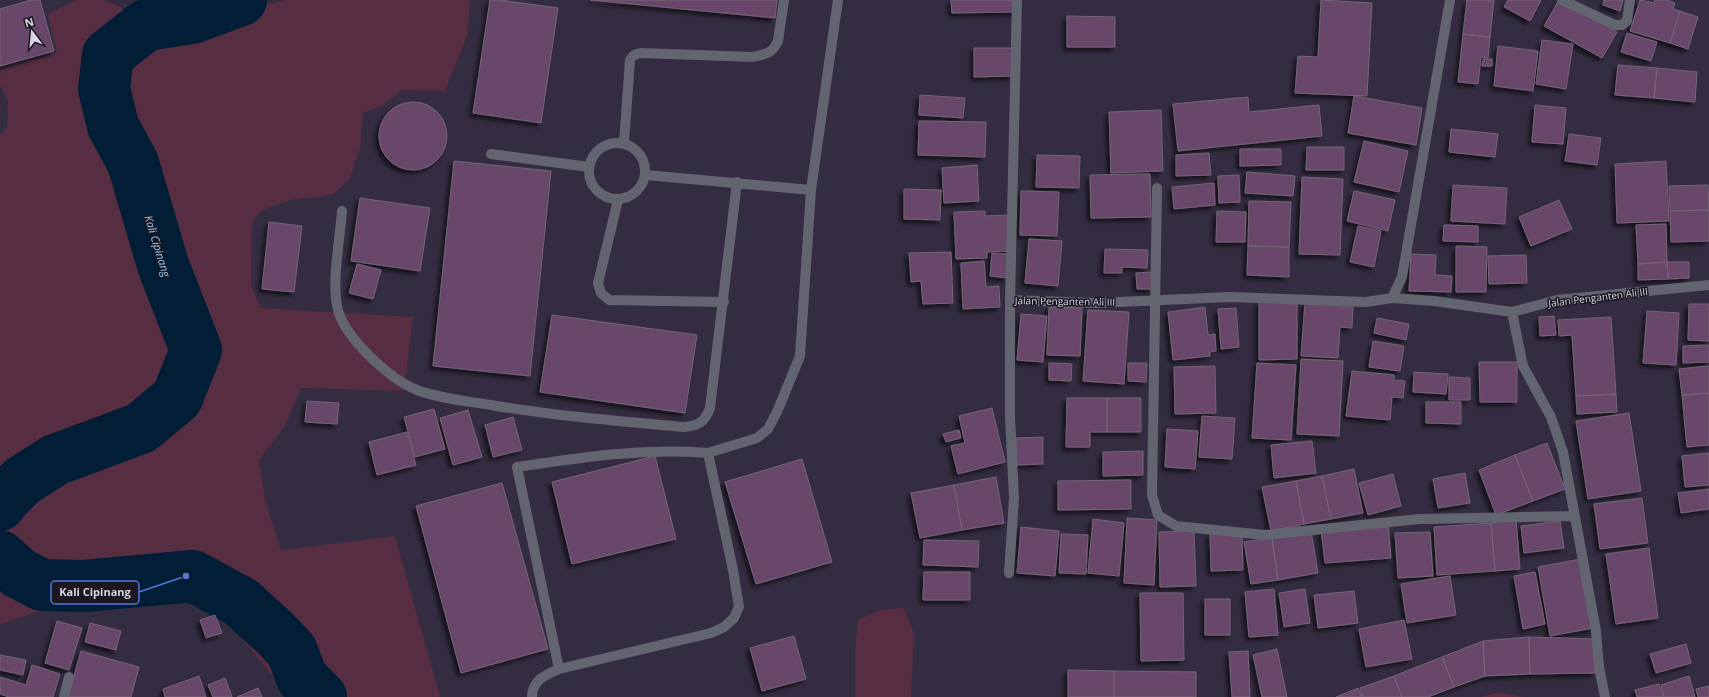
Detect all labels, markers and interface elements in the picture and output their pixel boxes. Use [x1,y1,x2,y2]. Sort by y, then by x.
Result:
north arrow [12,12,52,52]
text: N [23,13,35,30]
water label: Kali Cipinang [142,213,175,280]
street label: Jalan Penganten Ali III [1546,284,1649,310]
street label: Jalan Penganten Ali III [1014,293,1115,309]
callout: Kali Cipinang [51,581,139,604]
text: Kali Cipinang [59,584,132,599]

